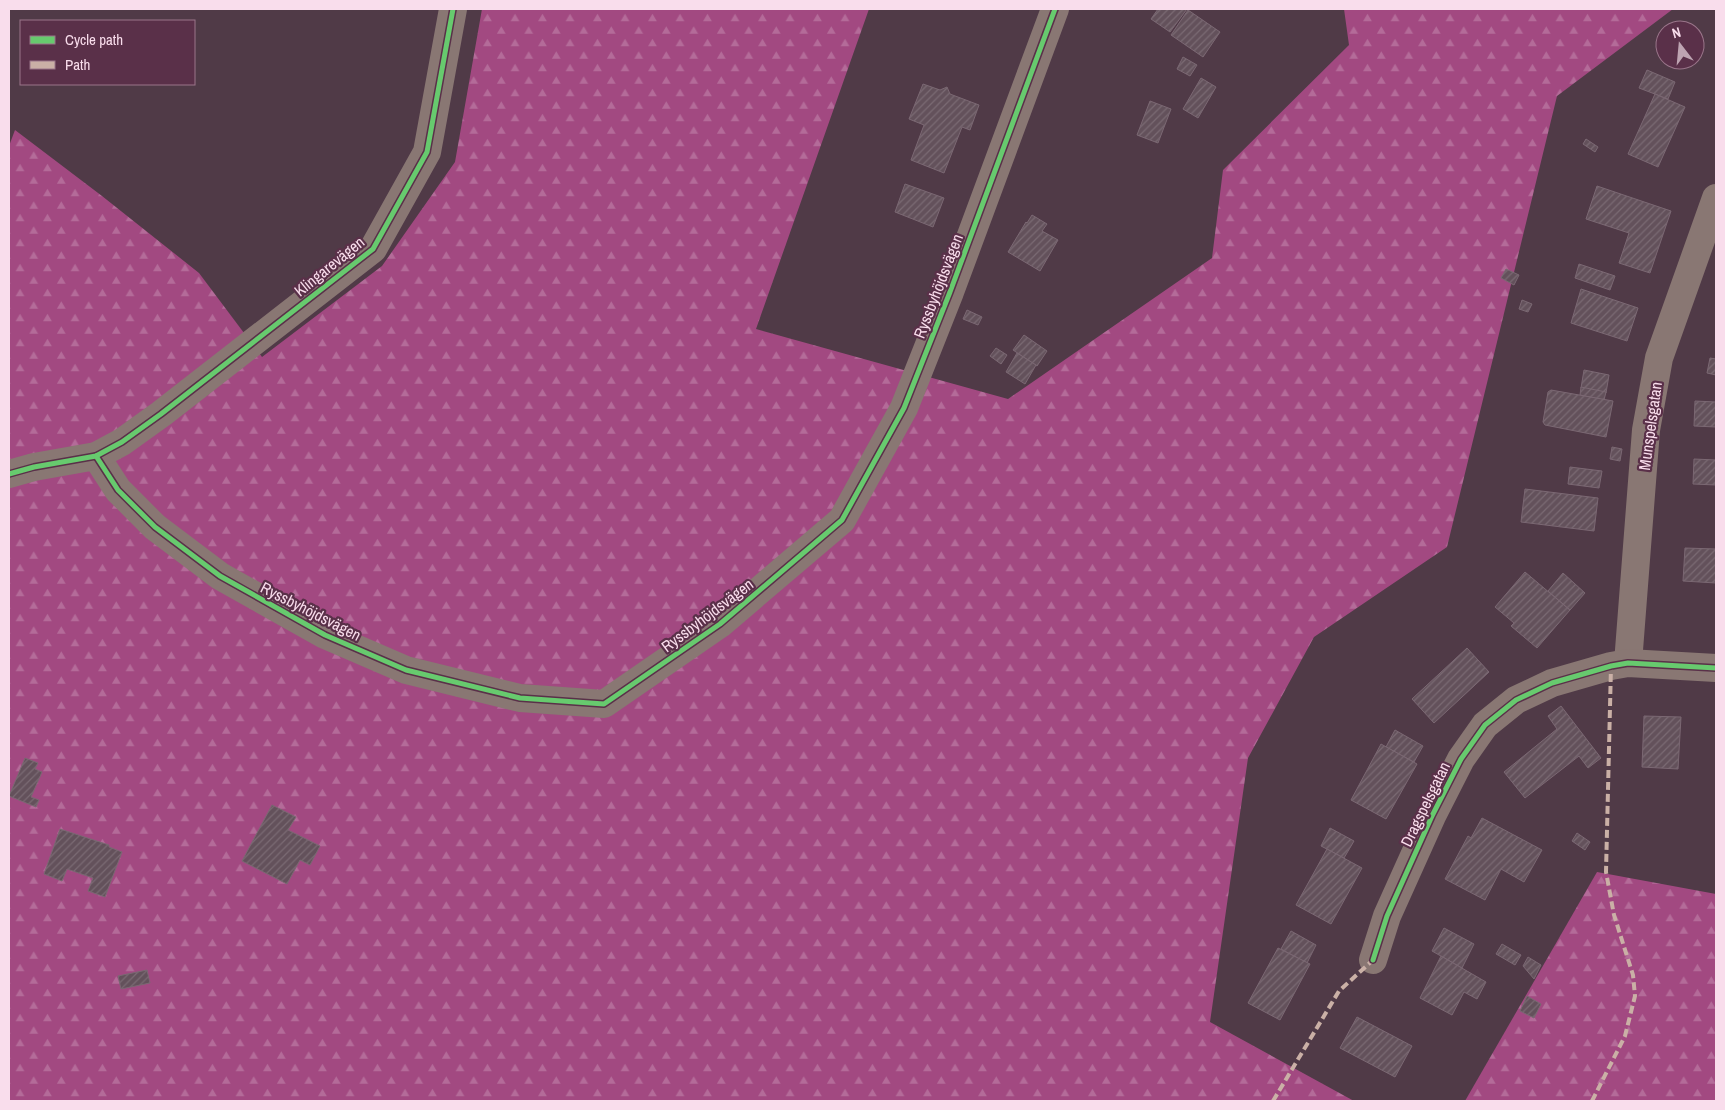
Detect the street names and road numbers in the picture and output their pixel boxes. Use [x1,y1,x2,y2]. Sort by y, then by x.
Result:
street label: Klingarevägen [289,231,369,301]
street label: Ryssbyhöjdsvägen [908,231,968,341]
street label: Munspelsgatan [1633,380,1667,472]
street label: Ryssbyhöjdsvägen [656,573,758,657]
street label: Ryssbyhöjdsvägen [257,576,365,646]
street label: Dragspelsgatan [1395,758,1455,850]

